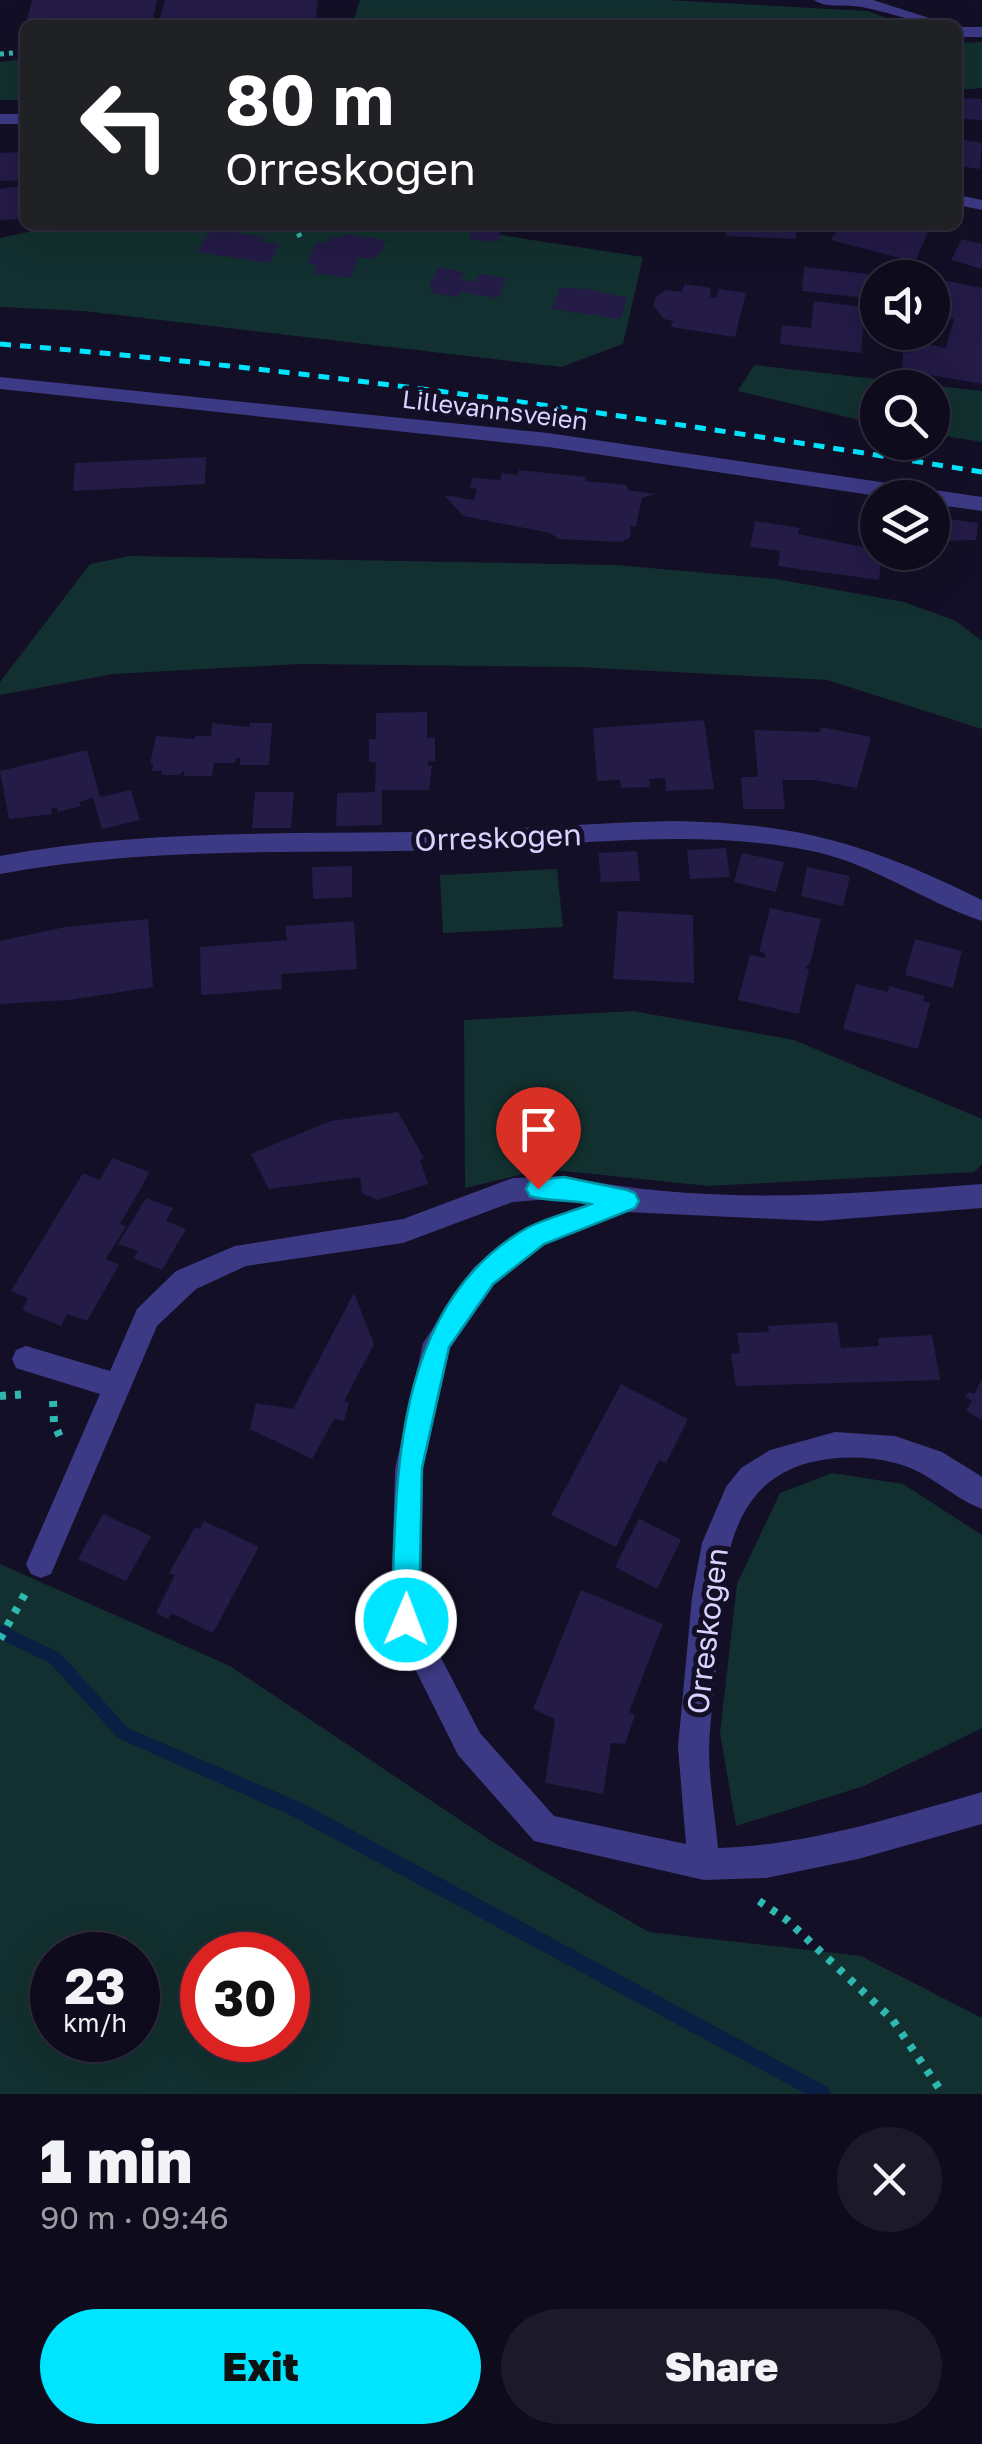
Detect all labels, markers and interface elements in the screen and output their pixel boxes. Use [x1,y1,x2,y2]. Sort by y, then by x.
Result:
text: 80 m [225,56,394,140]
icon: left [60,60,190,190]
text: Orreskogen [225,141,476,195]
map controls [860,260,950,570]
button: sound [860,260,950,350]
button: search [860,370,950,460]
street label: Lillevannsveien [401,383,590,436]
button: layers [860,480,950,570]
street label: Orreskogen [414,816,582,858]
pin [496,1087,581,1190]
icon: arrive [511,1102,566,1157]
street label: Orreskogen [679,1546,735,1716]
position arrow [354,1568,458,1672]
speed limit sign: 30 [180,1932,310,2062]
text: 23 [64,1955,125,2015]
text: km/h [63,2007,127,2038]
text: 1 min [40,2124,192,2196]
button: close [837,2127,942,2232]
text: 90 m · 09:46 [40,2198,229,2236]
button: Exit [40,2309,481,2424]
button: Share [501,2309,942,2424]

